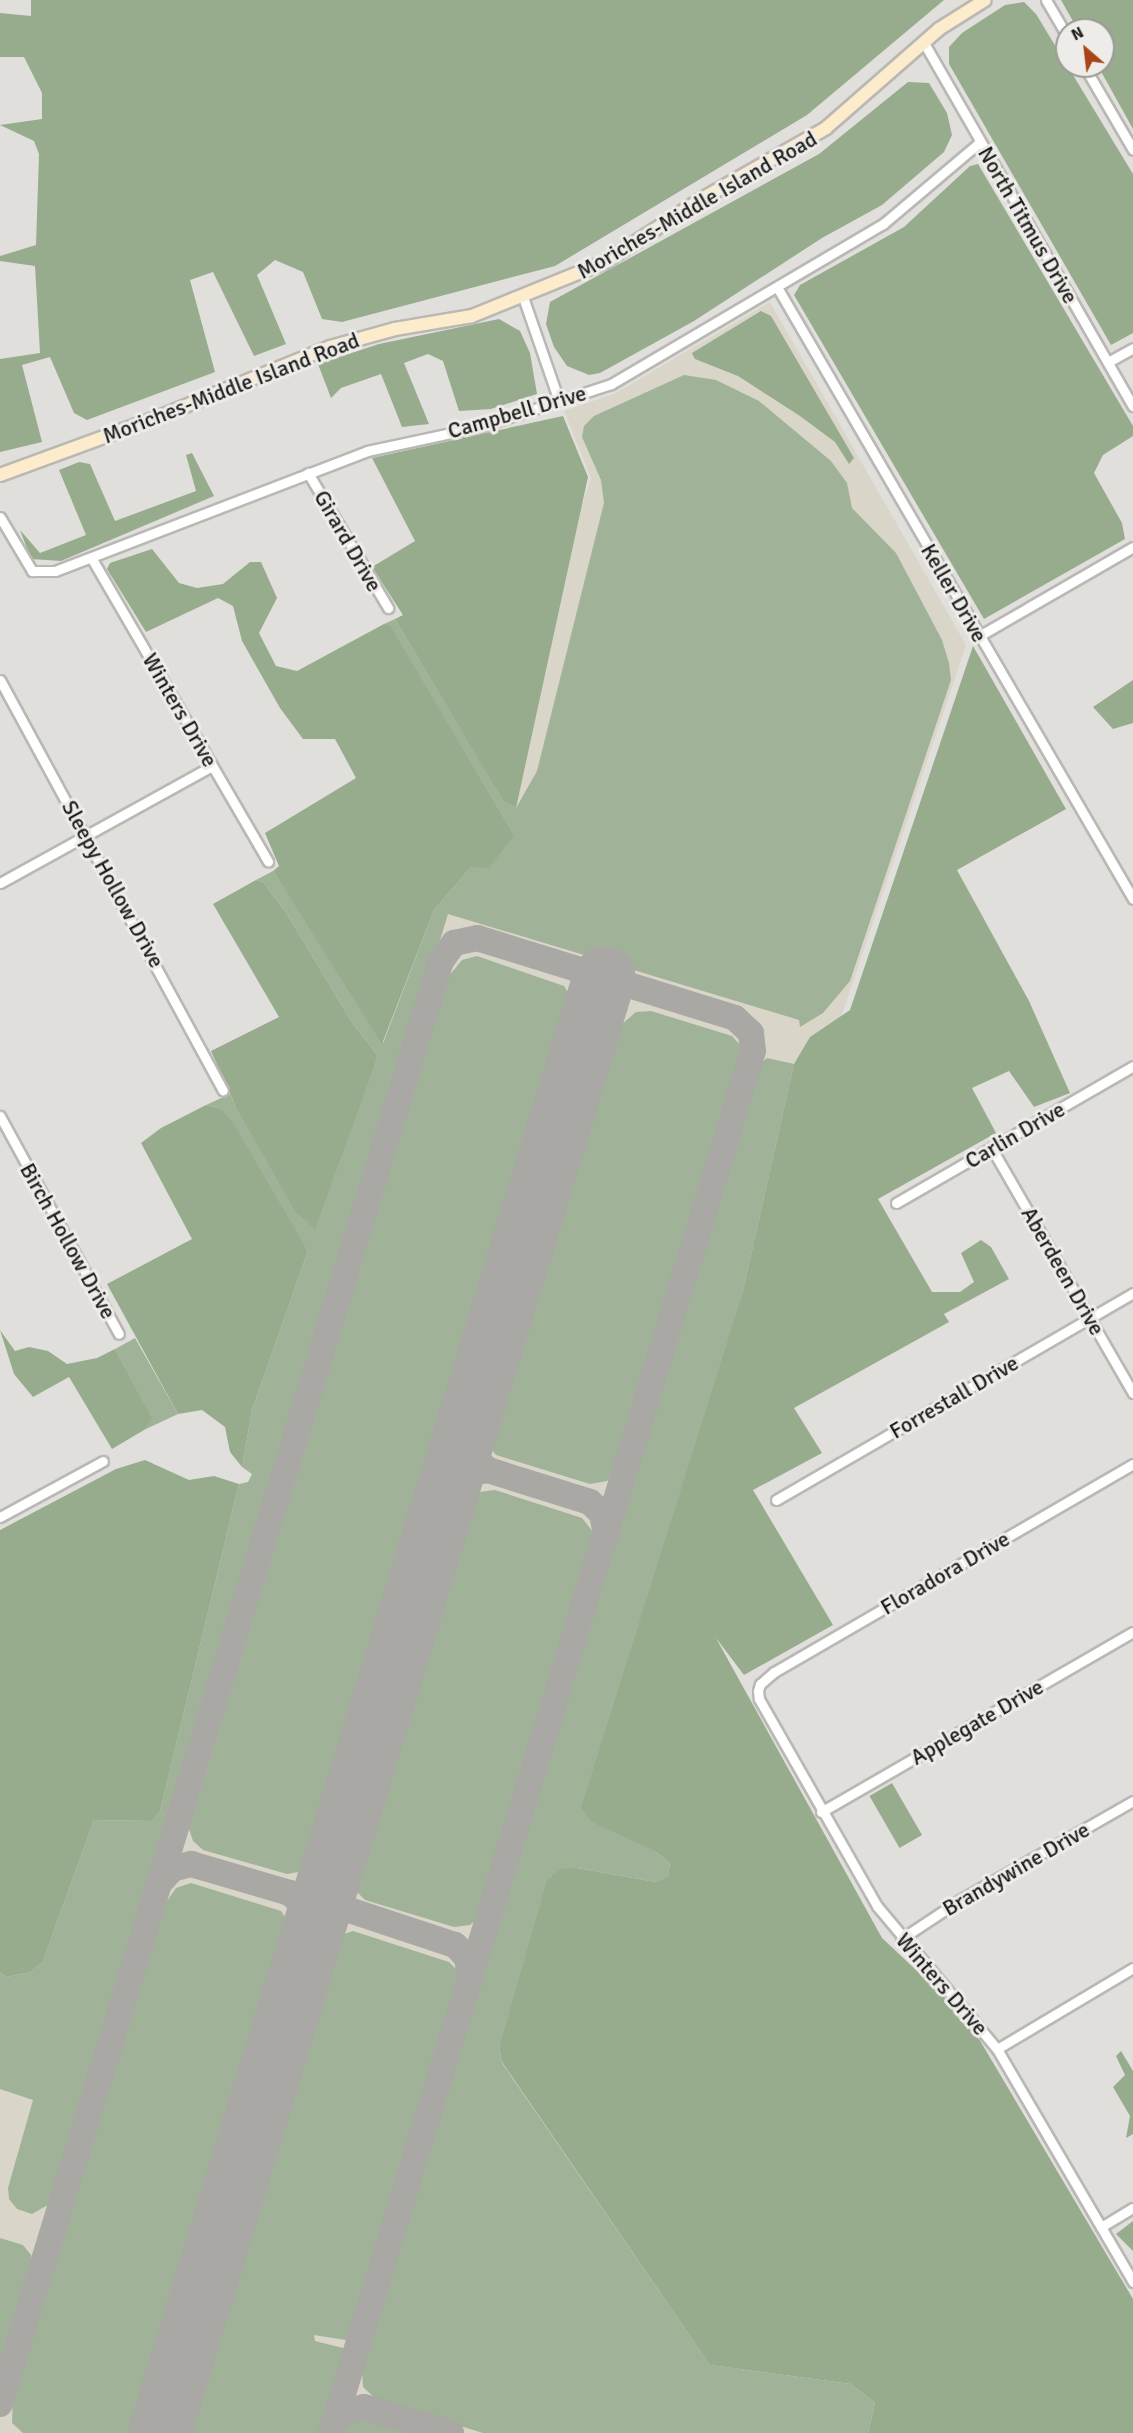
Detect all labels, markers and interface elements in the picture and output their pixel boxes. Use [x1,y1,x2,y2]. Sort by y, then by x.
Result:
north arrow [1055,18,1115,78]
text: N [1068,22,1087,45]
street label: Moriches-Middle Island Road [572,125,822,285]
street label: North Titmus Drive [972,142,1084,308]
street label: Moriches-Middle Island Road [99,327,363,449]
street label: Campbell Drive [445,380,589,444]
street label: Girard Drive [308,486,388,596]
street label: Keller Drive [915,539,993,647]
street label: Winters Drive [137,648,223,772]
street label: Sleepy Hollow Drive [56,796,170,972]
street label: Carlin Drive [960,1096,1070,1174]
street label: Birch Hollow Drive [14,1158,122,1324]
street label: Aberdeen Drive [1016,1202,1110,1340]
street label: Forrestall Drive [885,1349,1023,1445]
street label: Floradora Drive [876,1525,1014,1621]
street label: Applegate Drive [906,1673,1048,1771]
street label: Brandywine Drive [938,1816,1094,1922]
street label: Winters Drive [890,1927,994,2041]

